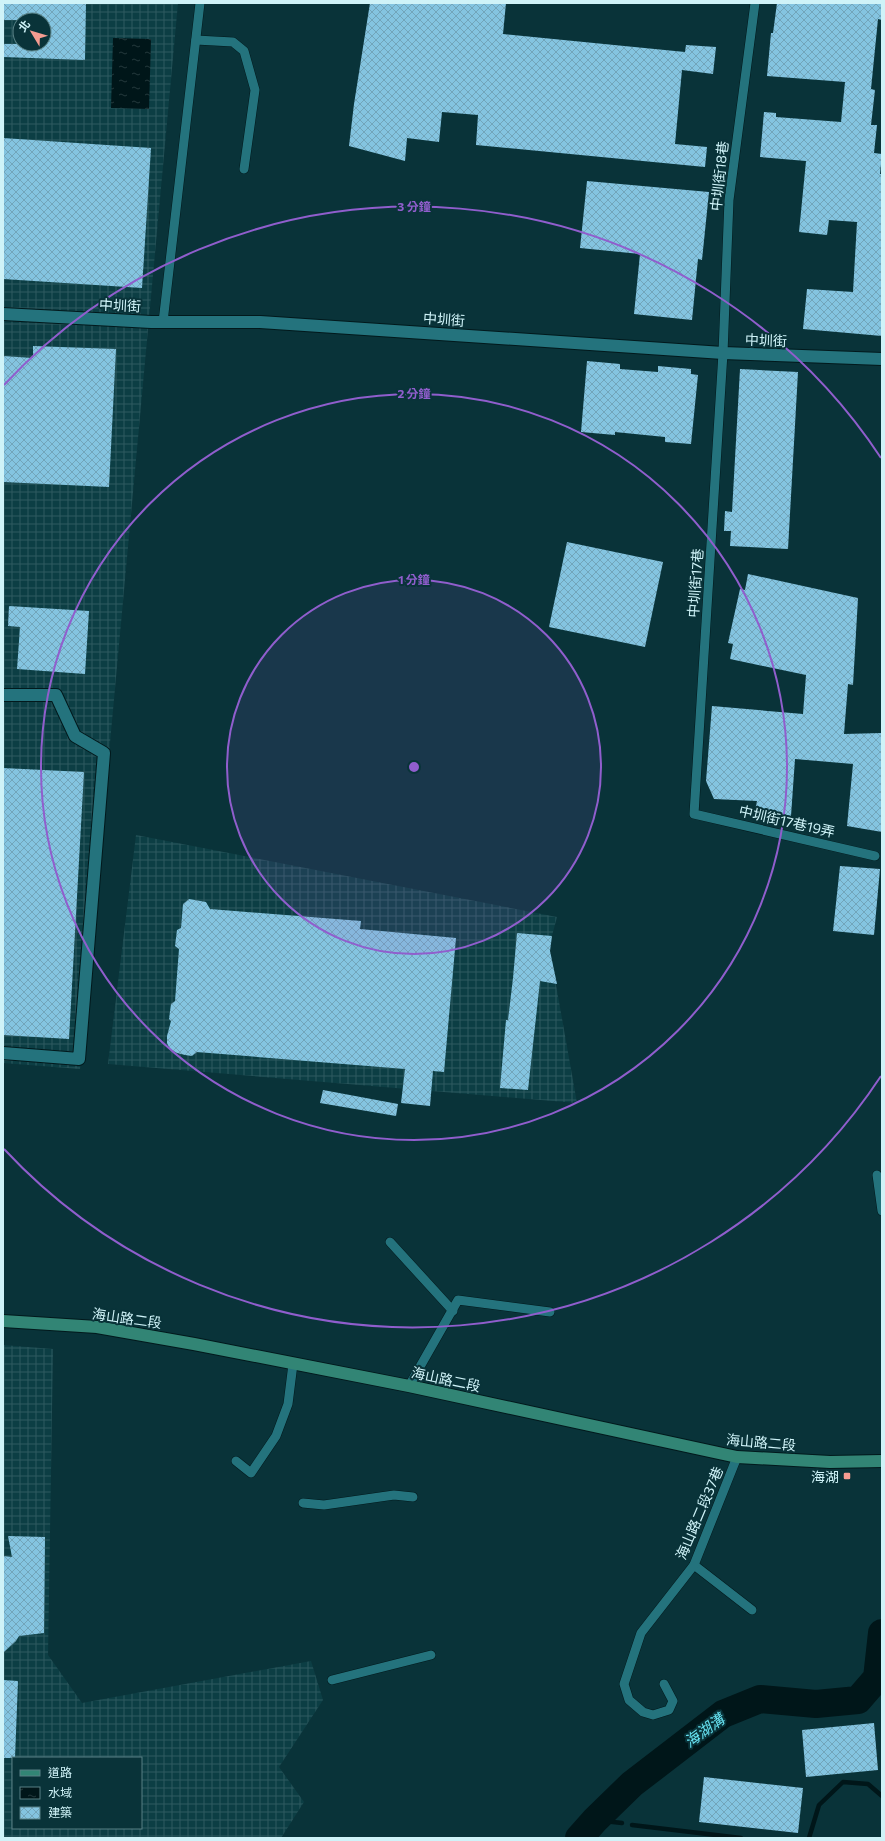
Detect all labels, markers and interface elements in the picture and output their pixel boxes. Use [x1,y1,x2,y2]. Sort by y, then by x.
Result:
north arrow [12,12,52,52]
text: 北 [15,17,32,34]
street label: 中圳街18巷 [707,140,731,212]
text: 3 分鐘 [397,199,431,213]
street label: 中圳街 [99,295,141,315]
street label: 中圳街 [422,309,466,329]
street label: 中圳街 [745,331,787,349]
text: 2 分鐘 [397,386,431,400]
street label: 中圳街17巷 [684,548,706,618]
text: 1 分鐘 [398,572,430,586]
centre of rings [407,760,421,774]
street label: 中圳街17巷19弄 [737,802,837,840]
street label: 海山路二段 [91,1305,163,1331]
street label: 海山路二段 [410,1363,482,1395]
street label: 海山路二段 [725,1430,797,1454]
street label: 海山路二段37巷 [672,1464,726,1562]
place label: 海湖 [811,1468,839,1485]
marker: 海湖 [842,1471,852,1481]
water label: 海湖溝 [681,1708,729,1751]
legend [12,1757,142,1829]
text: 道路 [48,1765,72,1779]
text: 水域 [48,1785,72,1799]
text: 建築 [48,1805,72,1819]

